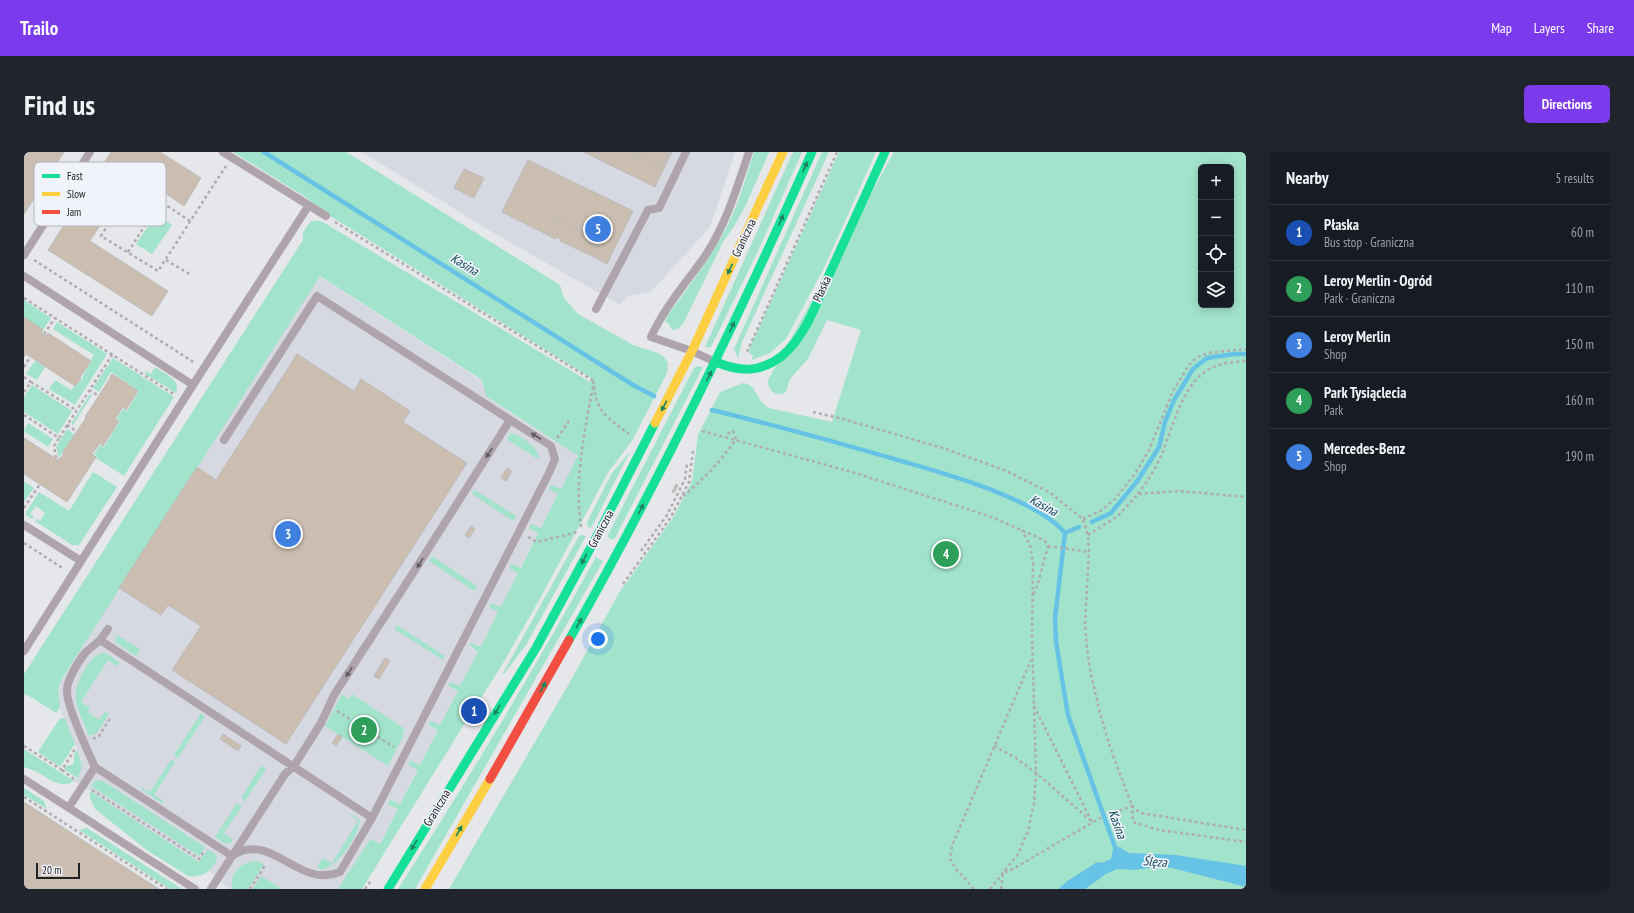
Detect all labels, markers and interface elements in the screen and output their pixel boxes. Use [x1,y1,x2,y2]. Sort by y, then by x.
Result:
text: Trailo [20,16,58,40]
text: Map [1491,19,1512,37]
text: Layers [1534,19,1565,37]
text: Share [1587,19,1614,37]
button: Directions [1524,85,1610,123]
text: Find us [24,86,95,123]
legend [34,162,166,226]
one-way arrow [802,162,808,173]
map controls [1198,164,1234,308]
button: + [1198,164,1234,200]
text: Nearby [1286,167,1329,189]
text: Fast [67,169,83,183]
text: 5 results [1555,170,1594,187]
text: Slow [67,187,86,201]
button: − [1198,200,1234,236]
text: Jam [66,205,81,219]
pin: 5 [585,214,611,244]
one-way arrow [778,214,784,225]
text: Płaska [1324,215,1359,234]
street label: Graniczna [728,216,759,259]
text: 1 [1296,224,1302,241]
text: 60 m [1571,224,1594,241]
text: Bus stop · Graniczna [1324,234,1414,251]
button: locate [1198,236,1234,272]
water label: Kasina [448,249,482,280]
one-way arrow [727,263,733,275]
text: Leroy Merlin - Ogród [1324,271,1432,290]
button: layers [1198,272,1234,308]
street label: Płaska [809,273,834,304]
text: 2 [1296,280,1302,297]
text: 110 m [1565,280,1594,297]
text: Park · Graniczna [1324,290,1395,307]
one-way arrow [729,321,735,332]
text: Leroy Merlin [1324,327,1390,346]
text: 3 [1296,336,1302,353]
text: 150 m [1565,336,1594,353]
text: Shop [1324,346,1347,363]
one-way arrow [706,370,712,381]
text: Park Tysiąclecia [1324,383,1406,402]
text: 4 [1296,392,1302,409]
text: 160 m [1565,392,1594,409]
one-way arrow [661,400,667,412]
text: Park [1324,402,1343,419]
one-way arrow [530,433,542,440]
text: Mercedes-Benz [1324,439,1405,458]
one-way arrow [486,447,493,459]
text: 5 [1296,448,1302,465]
text: 190 m [1565,448,1594,465]
text: Shop [1324,458,1347,475]
water label: Kasina [1027,491,1061,520]
one-way arrow [638,503,644,515]
street label: Graniczna [584,507,617,550]
pin: 3 [275,519,301,549]
pin: 4 [933,539,959,569]
one-way arrow [581,553,588,565]
one-way arrow [416,558,424,568]
one-way arrow [575,617,582,629]
your location [588,629,608,649]
one-way arrow [345,667,353,677]
one-way arrow [539,682,546,693]
pin: 1 [461,696,487,726]
one-way arrow [493,705,501,715]
pin: 2 [351,715,377,745]
street label: Graniczna [420,786,453,829]
water label: Kasina [1105,807,1131,842]
one-way arrow [456,825,463,837]
one-way arrow [411,839,418,851]
water label: Ślęza [1142,852,1168,871]
scale bar [36,861,80,880]
text: 20 m [42,863,61,877]

